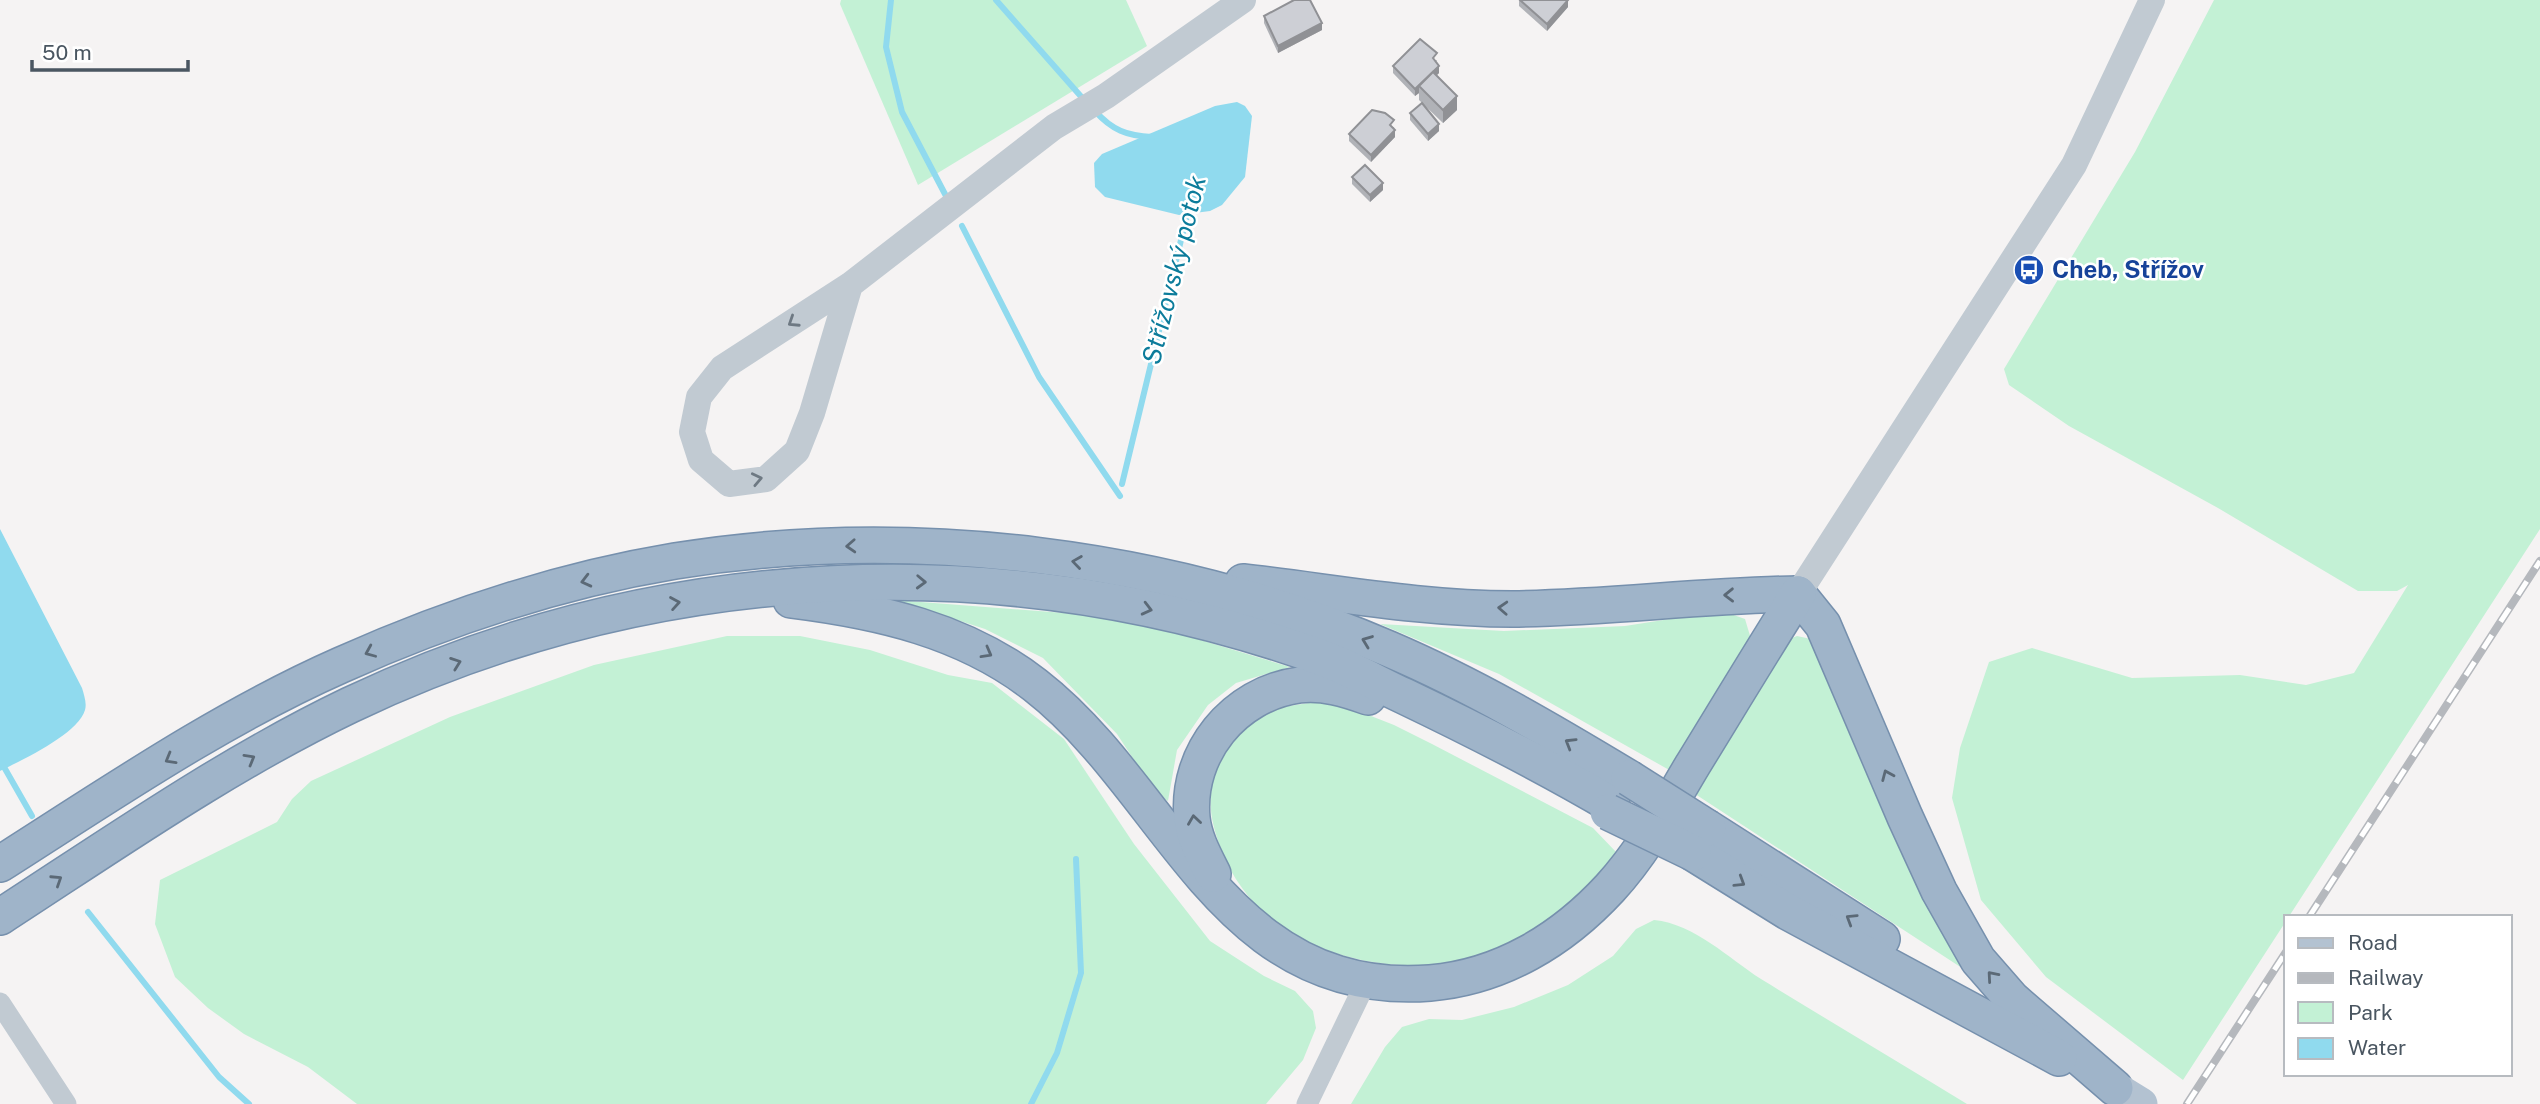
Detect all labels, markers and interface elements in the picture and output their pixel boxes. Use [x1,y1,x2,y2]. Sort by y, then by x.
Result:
scale bar [32,28,187,72]
text: 50 m [42,40,92,65]
water label: Střížovský potok [1135,172,1212,368]
bus stop icon: Cheb, Střížov [2012,253,2046,287]
place label: Cheb, Střížov [2052,255,2205,283]
one-way arrow [787,314,800,327]
one-way arrow [751,473,763,488]
one-way arrow [845,539,856,554]
one-way arrow [1072,555,1083,570]
one-way arrow [580,573,592,587]
one-way arrow [916,575,927,590]
one-way arrow [1724,587,1735,602]
one-way arrow [669,596,681,611]
one-way arrow [1141,601,1153,615]
one-way arrow [1497,601,1508,616]
one-way arrow [1362,635,1374,649]
one-way arrow [365,644,378,658]
one-way arrow [980,645,992,658]
one-way arrow [449,657,461,671]
one-way arrow [1565,738,1578,751]
one-way arrow [164,750,177,763]
one-way arrow [243,754,256,767]
one-way arrow [1882,770,1896,782]
one-way arrow [1186,814,1201,826]
one-way arrow [1732,874,1745,887]
one-way arrow [50,875,63,888]
one-way arrow [1845,915,1858,928]
legend [2284,915,2512,1076]
text: Road [2348,930,2398,955]
text: Railway [2348,965,2424,990]
one-way arrow [1988,971,2000,984]
text: Park [2348,1000,2393,1025]
text: Water [2348,1035,2406,1060]

